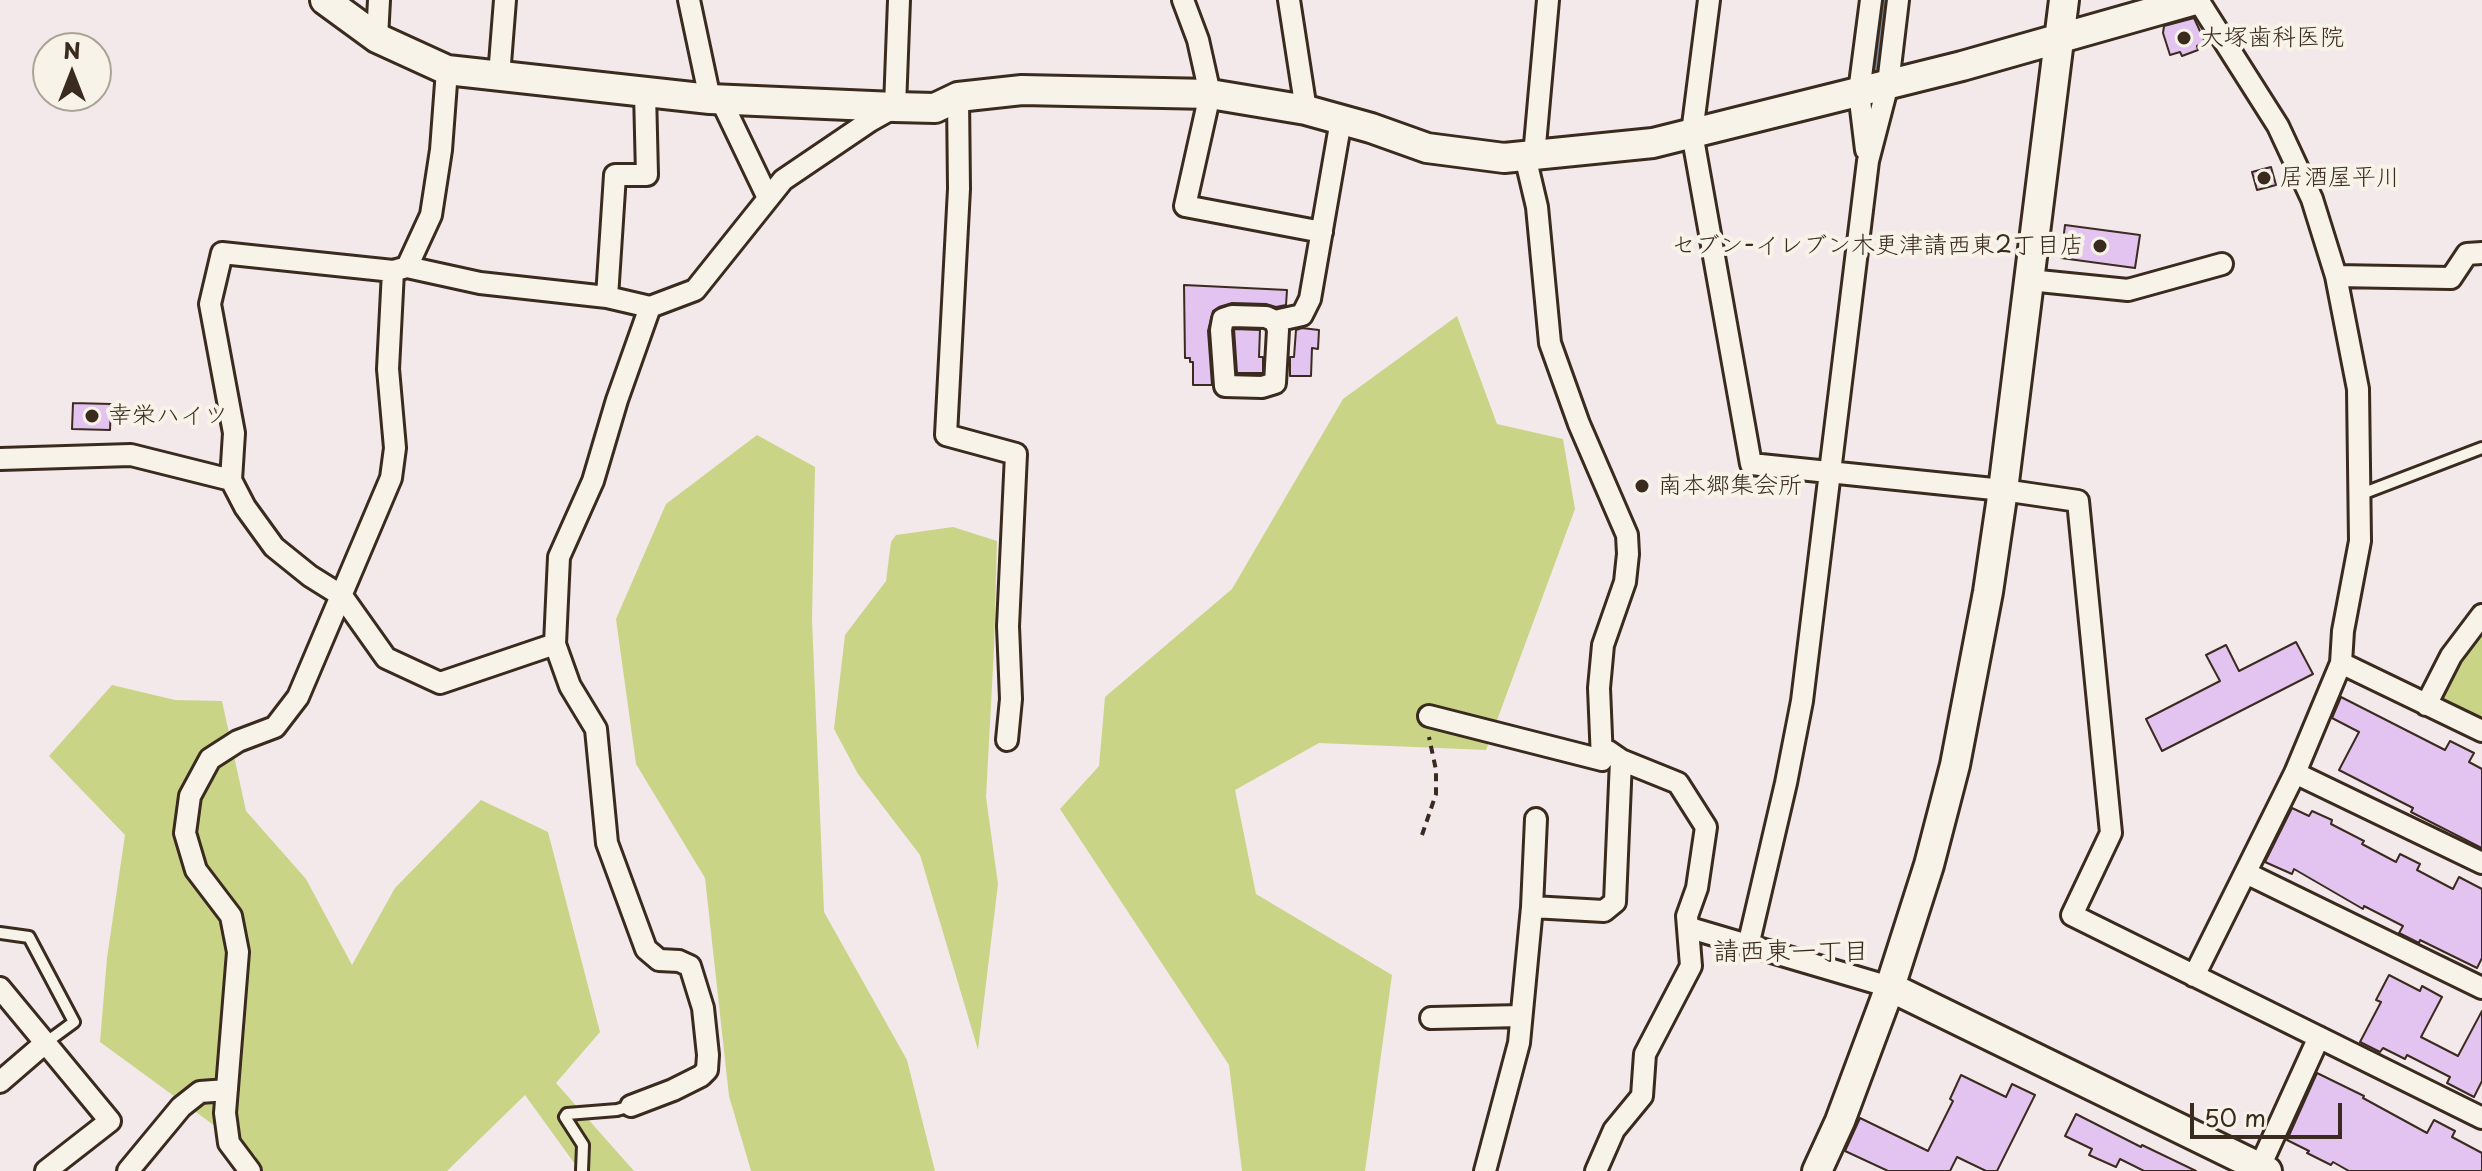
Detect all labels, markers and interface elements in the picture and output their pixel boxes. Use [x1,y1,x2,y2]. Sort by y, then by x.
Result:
place label: 大塚歯科医院 [2200,24,2344,52]
marker: 大塚歯科医院 [2175,29,2193,47]
north arrow [32,32,112,112]
text: N [63,33,81,66]
place label: 居酒屋平川 [2280,164,2400,192]
marker: 居酒屋平川 [2255,169,2273,187]
place label: セブン-イレブン木更津請西東2丁目店 [1671,232,2084,260]
marker: セブン-イレブン木更津請西東2丁目店 [2091,237,2109,255]
place label: 幸栄ハイツ [108,402,228,430]
marker: 幸栄ハイツ [83,407,101,425]
place label: 南本郷集会所 [1658,472,1802,500]
marker: 南本郷集会所 [1633,477,1651,495]
district label: 請西東一丁目 [1713,937,1869,969]
scale bar [2194,1087,2346,1137]
text: 50 m [2204,1099,2266,1135]

